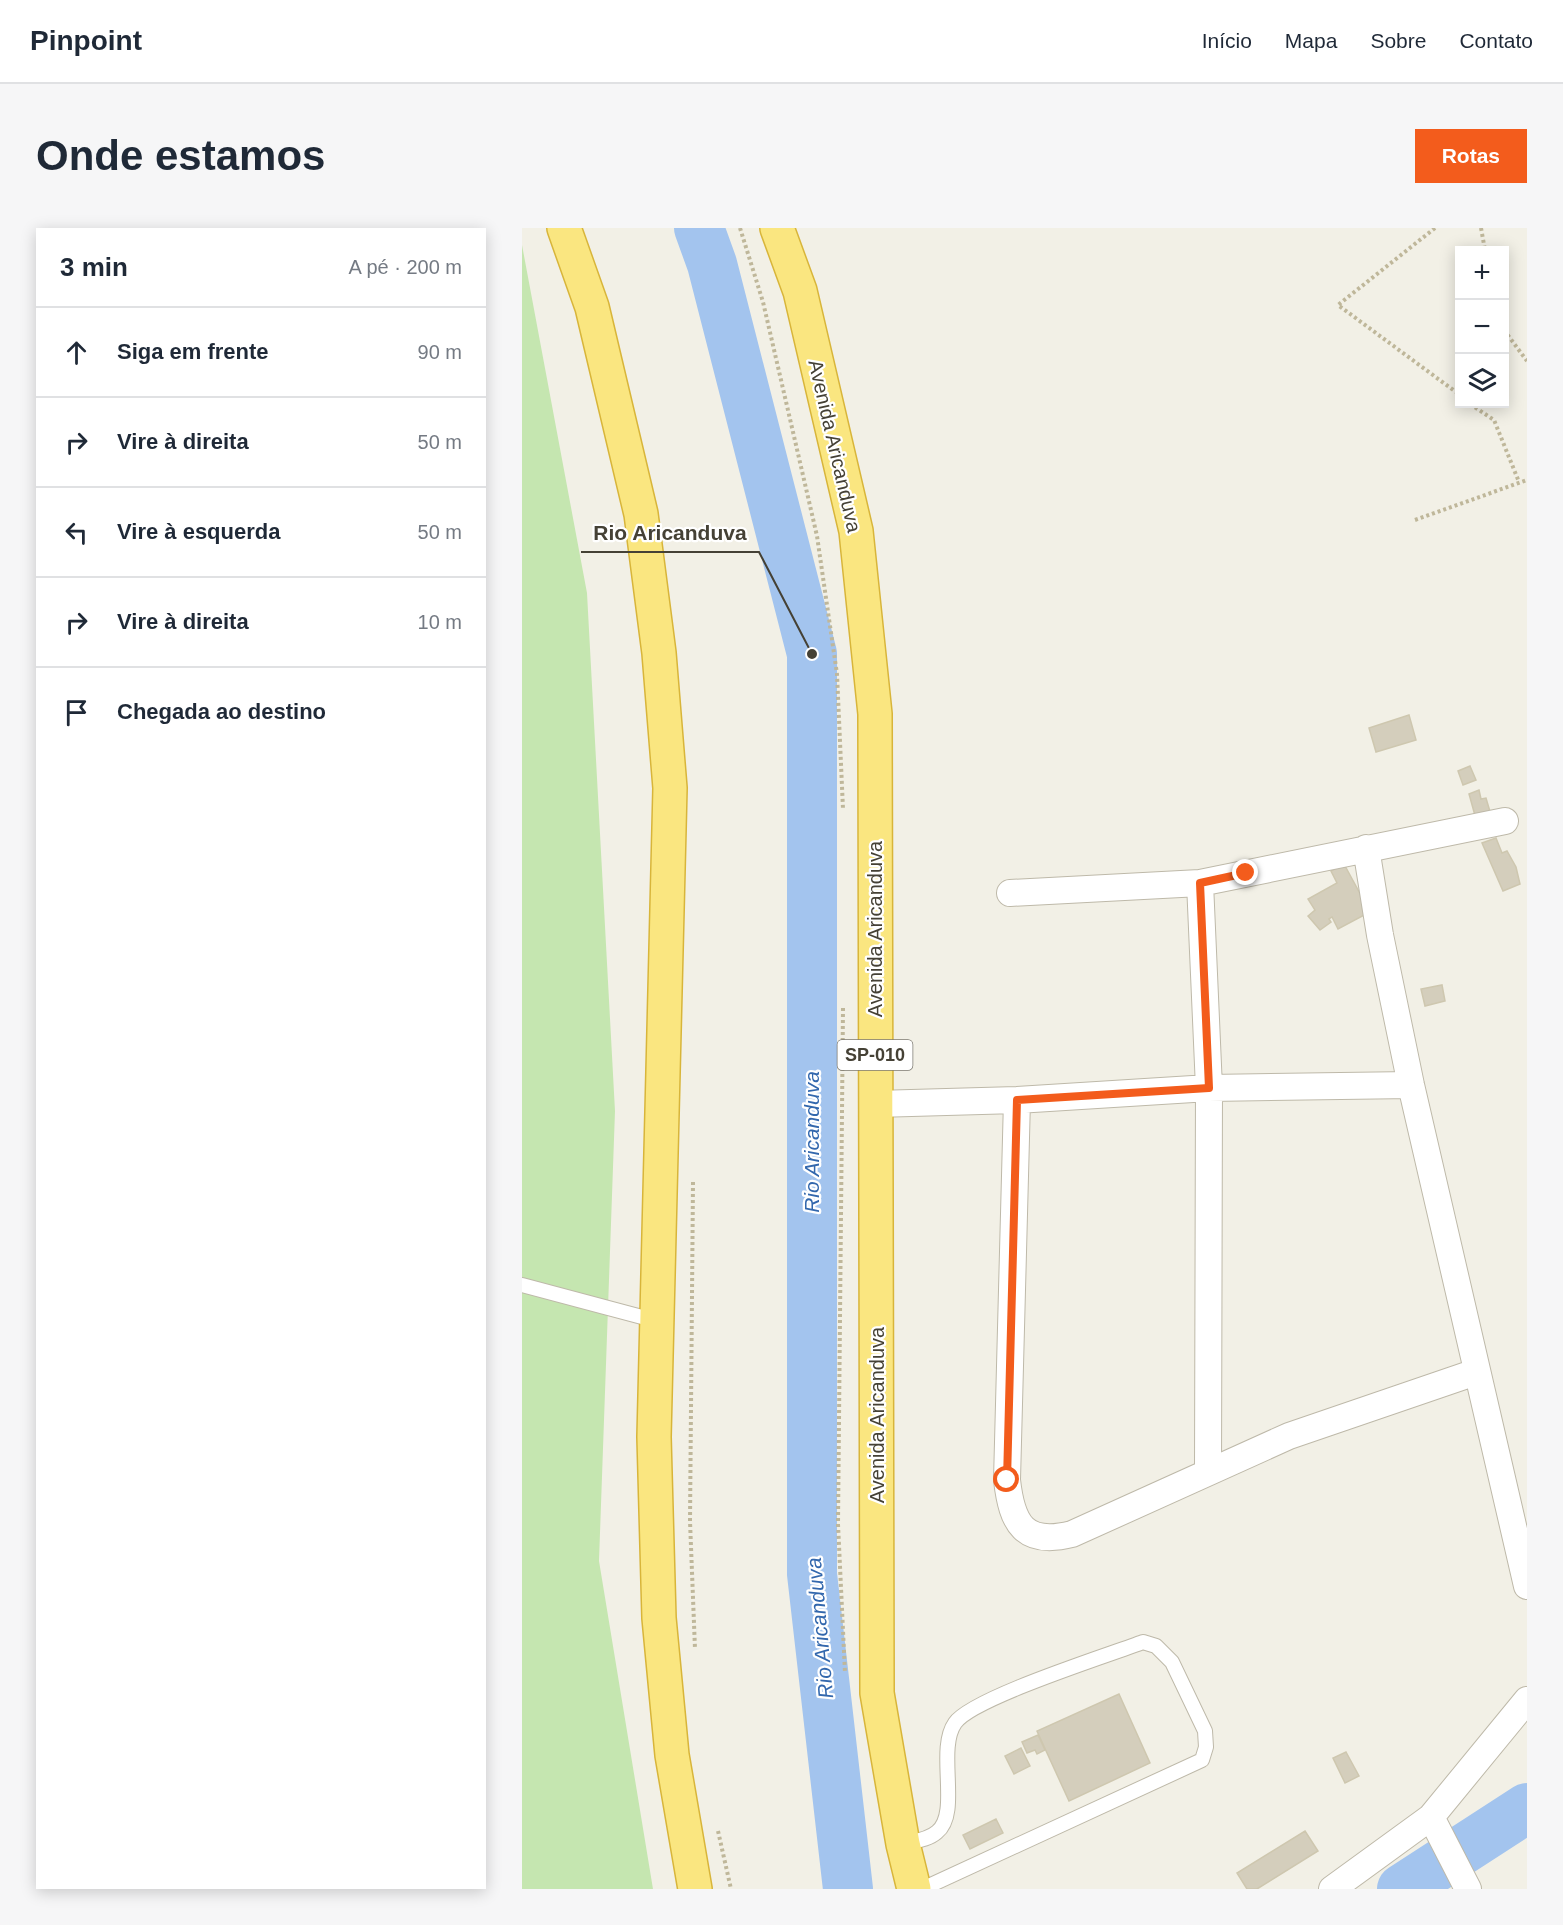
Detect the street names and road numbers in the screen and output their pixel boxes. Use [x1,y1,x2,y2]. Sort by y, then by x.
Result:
street label: Avenida Aricanduva [804,358,866,535]
street label: Avenida Aricanduva [864,840,886,1017]
road number: SP-010 [838,1040,913,1070]
street label: Avenida Aricanduva [866,1326,888,1503]

